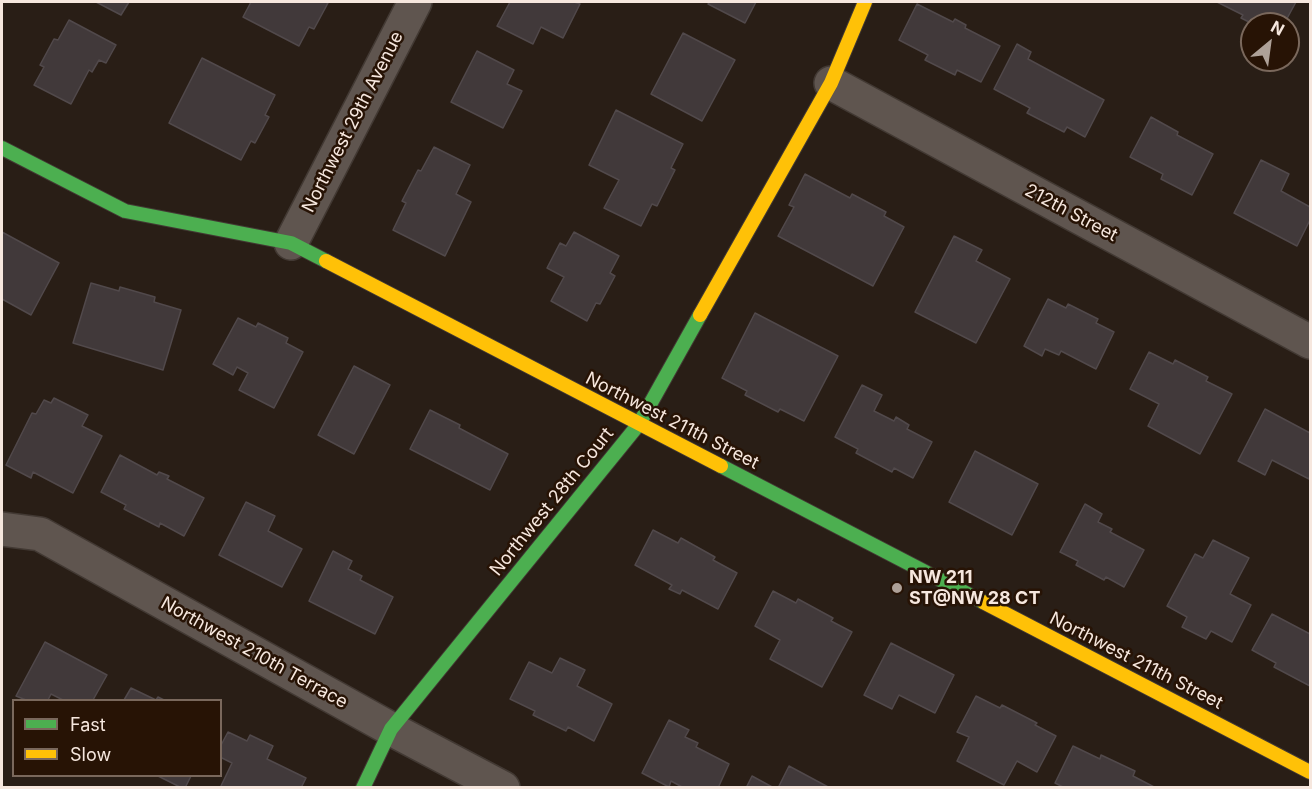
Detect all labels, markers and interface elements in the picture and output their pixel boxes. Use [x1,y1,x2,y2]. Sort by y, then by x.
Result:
north arrow [1240,12,1300,72]
text: N [1268,16,1288,40]
street label: Northwest 29th Avenue [298,28,408,216]
street label: 212th Street [1021,180,1121,246]
street label: Northwest 211th Street [582,368,762,474]
street label: Northwest 28th Court [486,423,618,581]
place label: NW 211 ST@NW 28 CT [909,567,1040,610]
marker: NW 211 ST@NW 28 CT [890,581,904,595]
street label: Northwest 210th Terrace [157,593,351,713]
street label: Northwest 211th Street [1046,608,1226,714]
legend [12,699,222,777]
text: Fast [70,714,106,735]
text: Slow [70,744,111,765]

